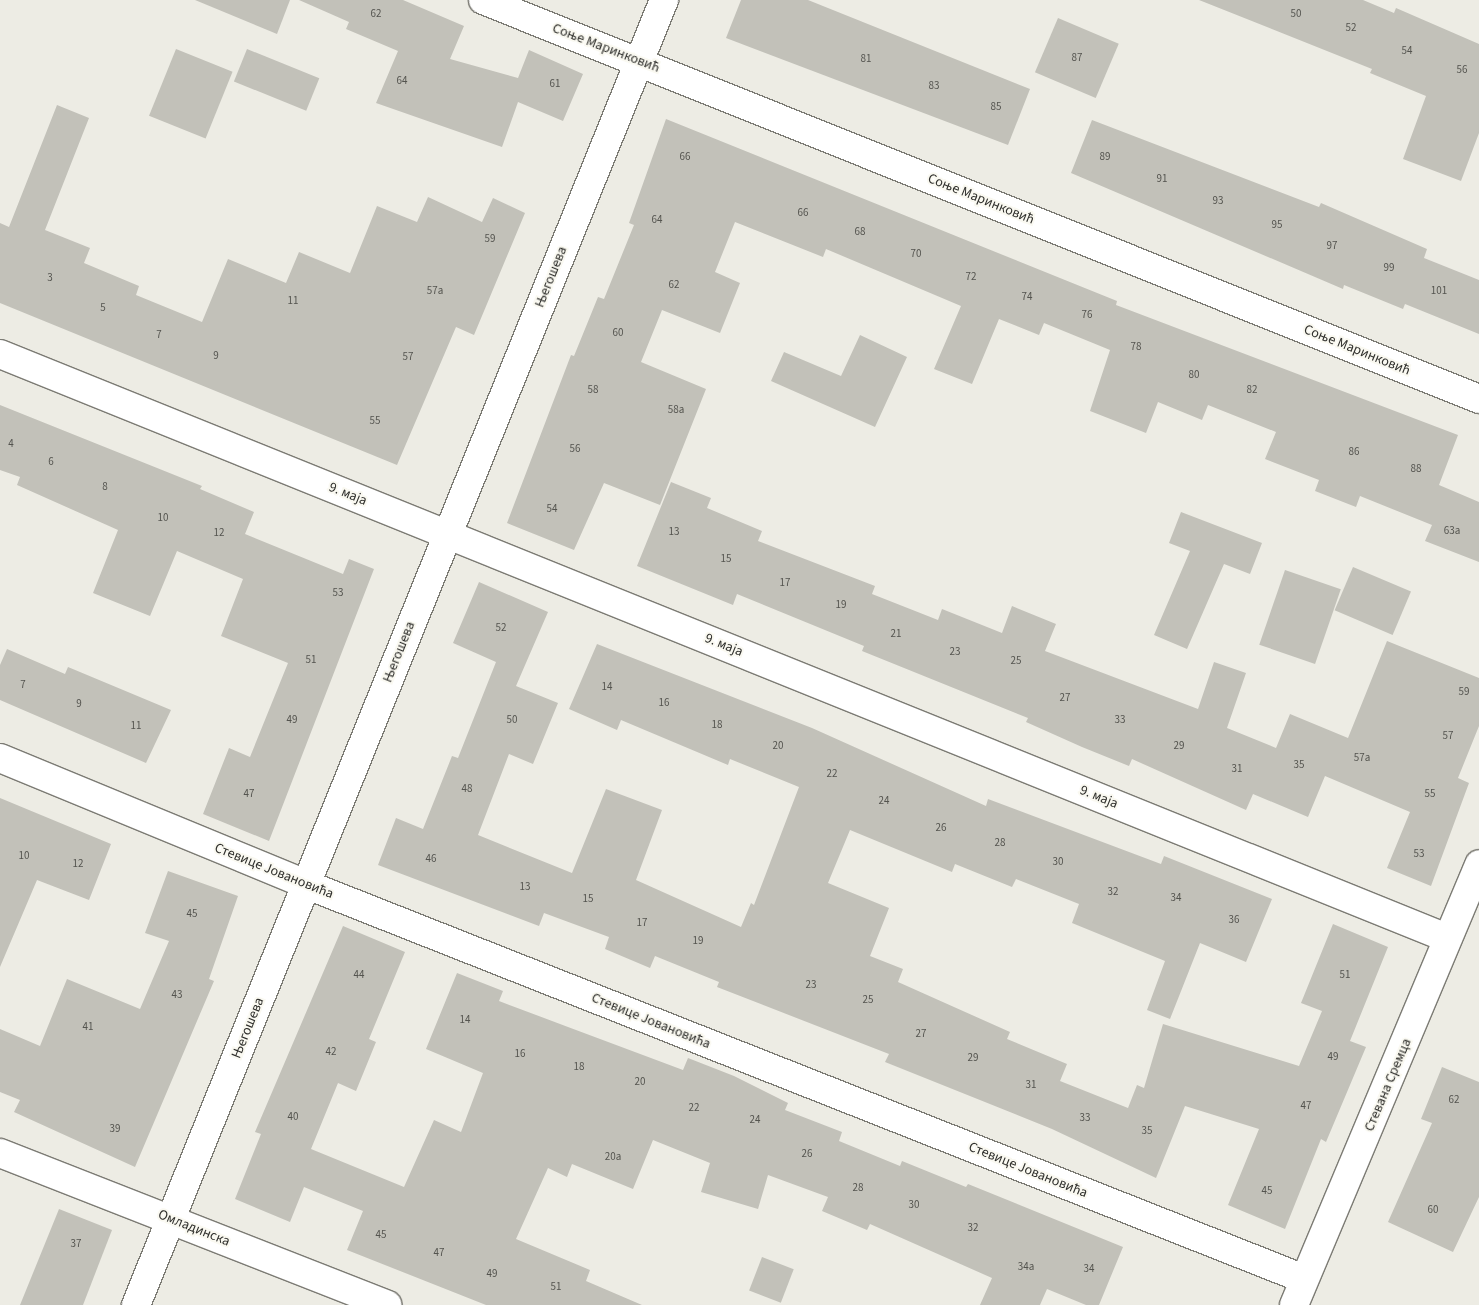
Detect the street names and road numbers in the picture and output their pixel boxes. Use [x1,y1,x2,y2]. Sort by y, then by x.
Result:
street label: Соње Маринковић [550,20,662,76]
street label: Соње Маринковић [925,170,1037,228]
street label: Његошева [531,244,571,310]
street label: Соње Маринковић [1301,321,1413,379]
street label: 9. маја [326,479,370,509]
street label: Његошева [379,619,419,685]
street label: 9. маја [702,630,746,660]
street label: 9. маја [1077,782,1121,812]
street label: Стевице Јовановића [212,839,336,903]
street label: Стевице Јовановића [589,989,713,1053]
street label: Његошева [228,995,268,1061]
street label: Стевана Сремца [1361,1036,1415,1134]
street label: Стевице Јовановића [966,1138,1090,1202]
street label: Омладинска [156,1206,232,1250]

